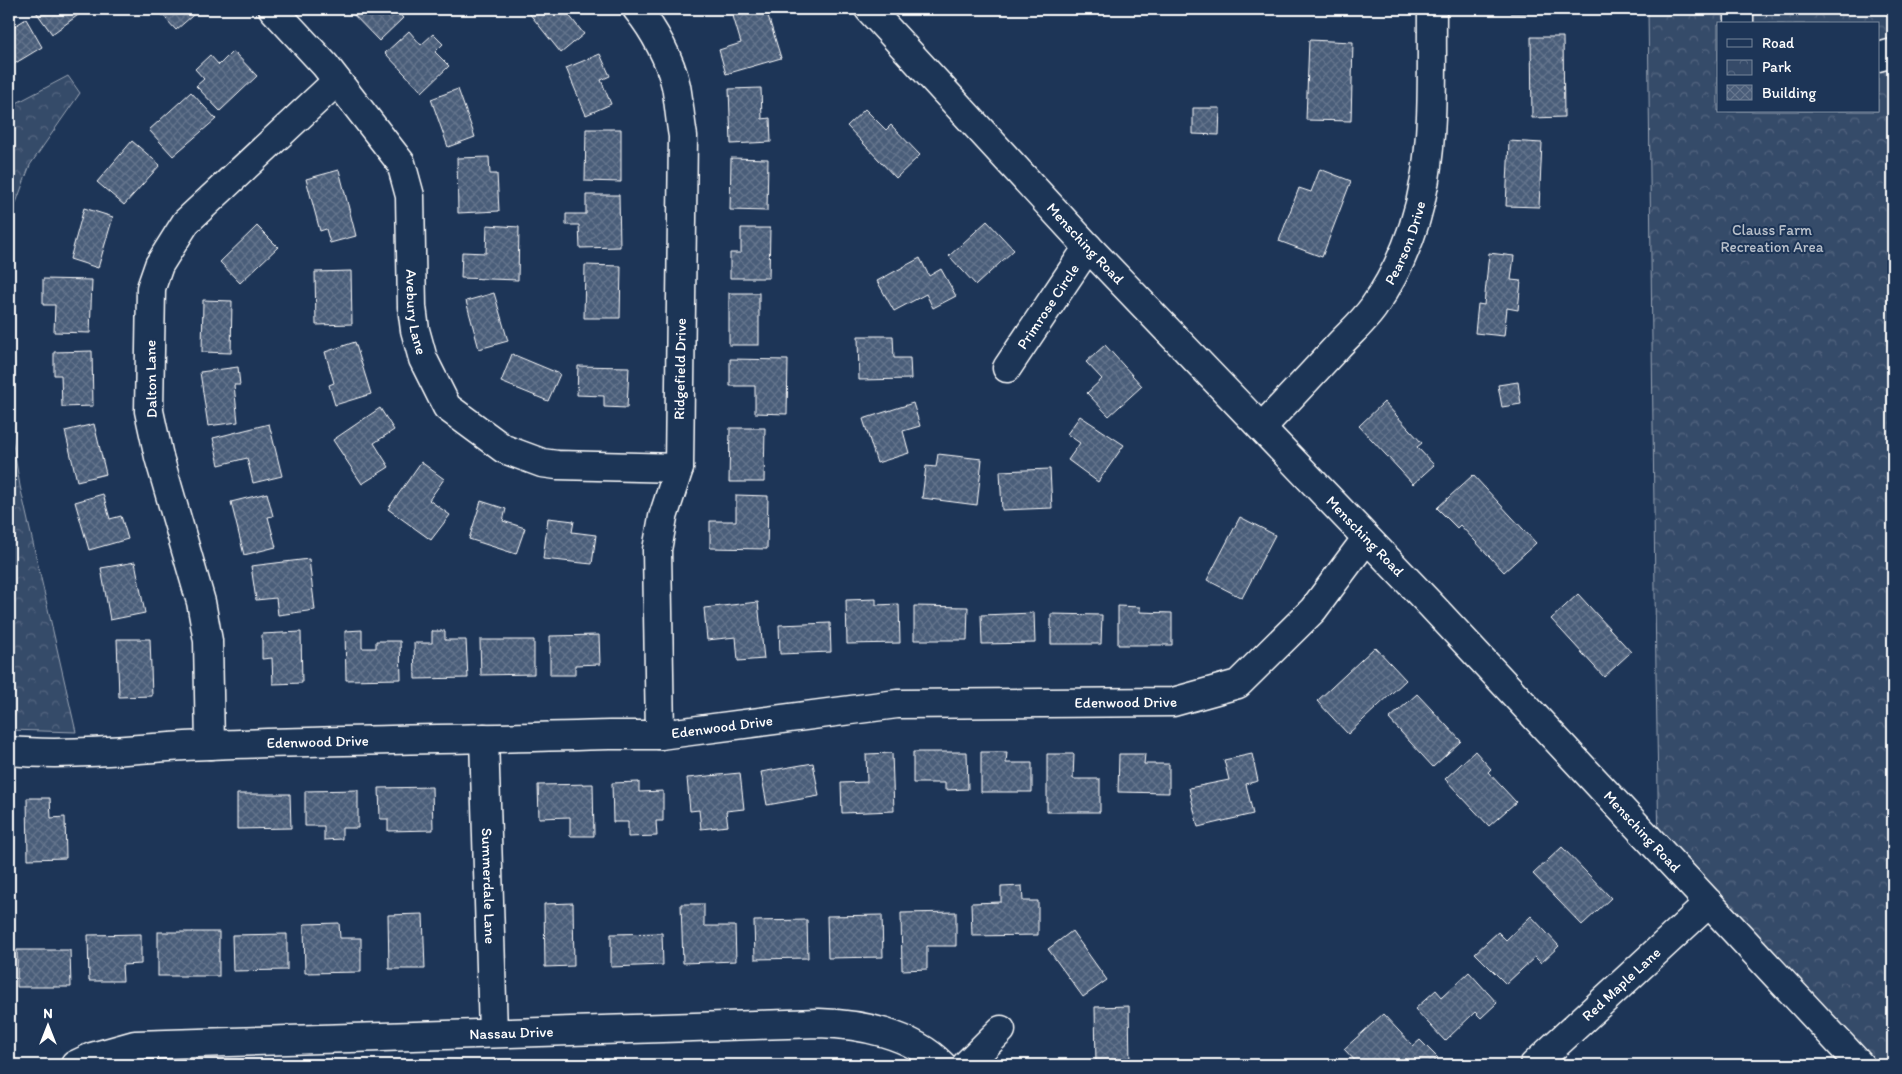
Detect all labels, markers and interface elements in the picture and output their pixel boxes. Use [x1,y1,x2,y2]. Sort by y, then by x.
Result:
legend [1717,22,1880,112]
text: Road [1762,34,1795,52]
text: Park [1762,58,1792,76]
text: Building [1762,84,1816,102]
street label: Mensching Road [1043,199,1128,288]
street label: Pearson Drive [1381,199,1429,288]
park label: Clauss Farm Recreation Area [1721,221,1824,256]
street label: Primrose Circle [1013,260,1083,353]
street label: Avebury Lane [402,269,430,357]
street label: Ridgefield Drive [670,318,690,420]
street label: Dalton Lane [141,340,161,418]
street label: Mensching Road [1322,492,1408,581]
street label: Edenwood Drive [1074,692,1179,712]
street label: Edenwood Drive [670,711,774,742]
street label: Edenwood Drive [266,731,369,752]
street label: Mensching Road [1600,787,1685,877]
street label: Summerdale Lane [478,828,499,944]
street label: Red Maple Lane [1578,943,1664,1025]
north arrow [22,1002,72,1052]
text: N [43,1005,53,1022]
street label: Nassau Drive [469,1023,554,1043]

